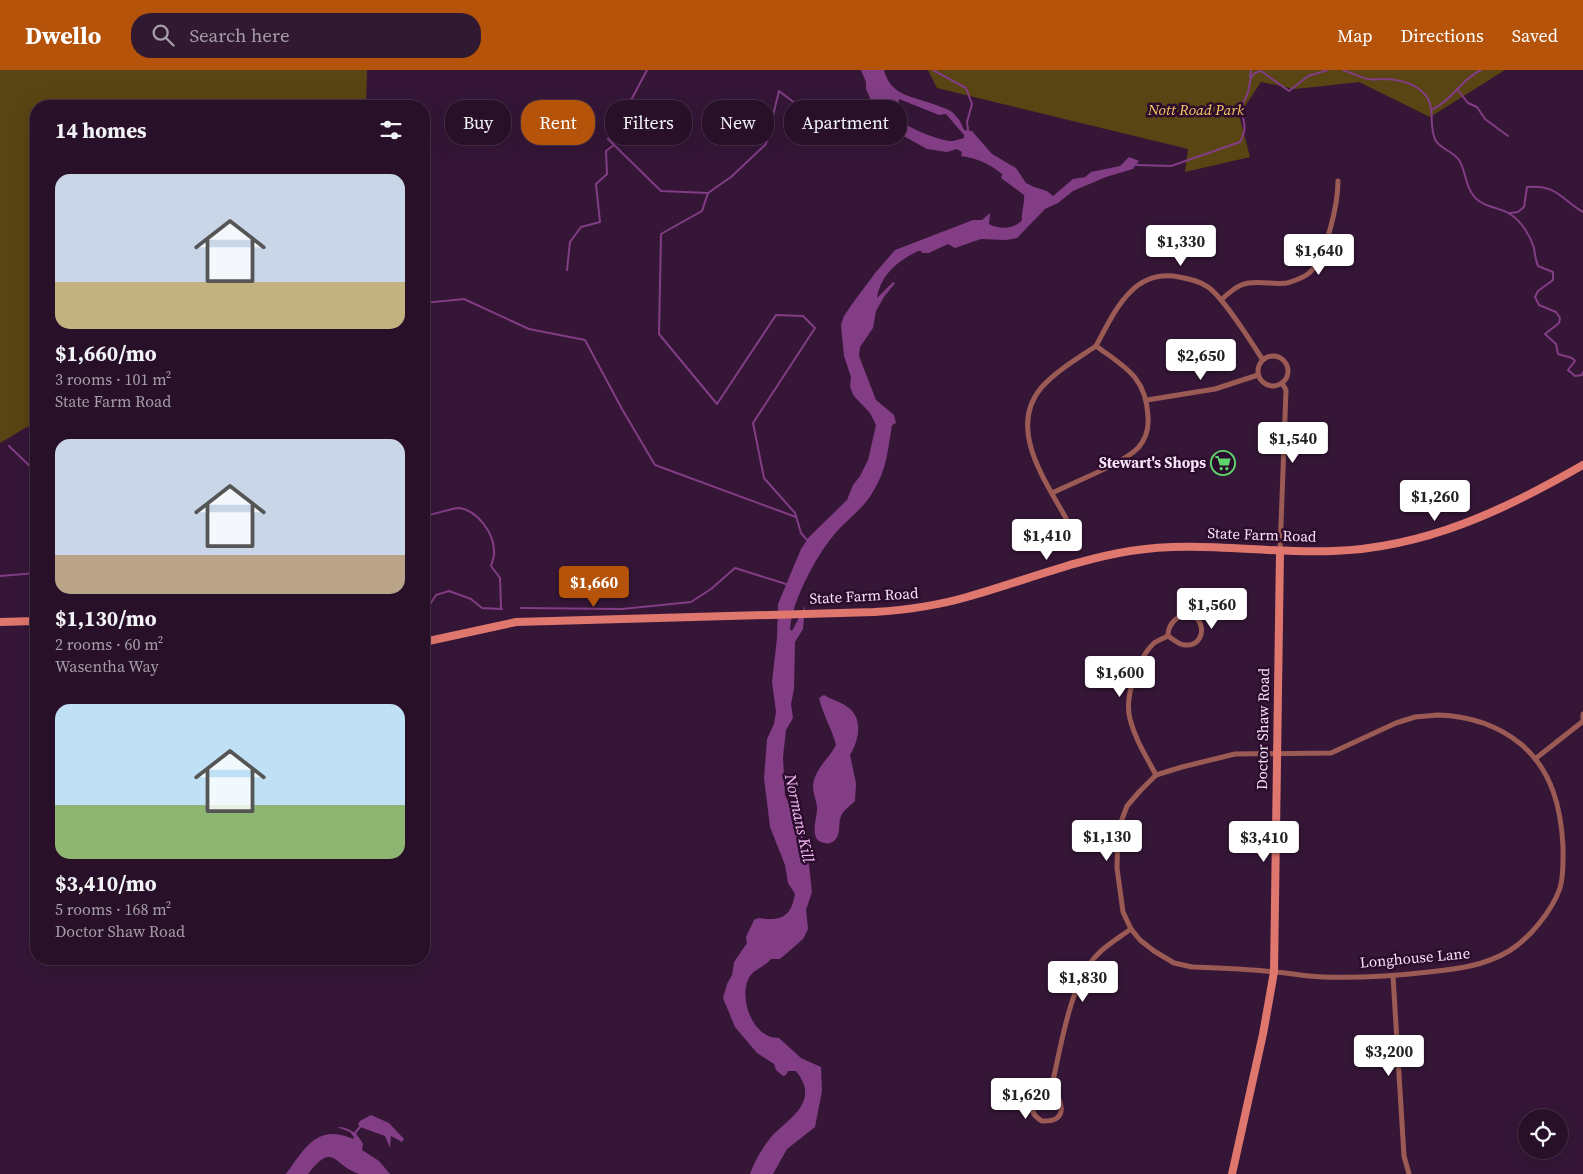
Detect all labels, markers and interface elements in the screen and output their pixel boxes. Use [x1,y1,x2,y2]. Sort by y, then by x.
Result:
search box [131,13,481,58]
text: Dwello [25,19,101,52]
icon: search [149,21,177,49]
text: Search here [189,22,290,48]
text: Map [1337,23,1373,48]
text: Directions [1401,23,1484,48]
text: Saved [1512,23,1558,48]
park label: Nott Road Park [1147,99,1245,120]
chip: Buy [445,100,511,145]
chip: Rent [521,100,595,145]
chip: Filters [605,100,692,145]
chip: New [702,100,774,145]
chip: Apartment [784,100,907,145]
text: 14 homes [55,116,147,145]
icon: filters [377,116,405,144]
icon: home [185,206,275,296]
pin: $1,330 [1140,224,1222,267]
text: $1,330 [1157,230,1205,252]
pin: $1,640 [1278,234,1360,276]
text: $1,640 [1295,239,1343,261]
pin: $2,650 [1160,338,1242,381]
text: $1,660/mo [55,339,157,368]
text: $2,650 [1177,344,1225,366]
text: 3 rooms · 101 m² [55,368,171,390]
text: State Farm Road [55,390,171,412]
pin: $1,540 [1252,422,1334,464]
text: $1,540 [1269,427,1317,449]
supermarket icon: Stewart's Shops [1210,450,1236,476]
place label: Stewart's Shops [1099,452,1206,473]
icon: home [185,471,275,561]
pin: $1,260 [1394,480,1476,522]
text: $1,260 [1411,485,1459,507]
pin: $1,410 [1006,518,1088,561]
street label: State Farm Road [1207,522,1317,547]
text: $1,410 [1023,524,1071,546]
pin: $1,660 [553,566,635,608]
text: $1,660 [570,571,618,593]
street label: State Farm Road [809,582,919,609]
pin: $1,560 [1171,588,1253,630]
text: $1,560 [1188,593,1236,615]
text: $1,130/mo [55,604,157,633]
text: 2 rooms · 60 m² [55,633,163,655]
text: Wasentha Way [55,655,159,677]
pin: $1,600 [1079,656,1161,698]
text: $1,600 [1096,661,1144,683]
street label: Doctor Shaw Road [1251,667,1274,790]
icon: home [185,736,275,826]
water label: Normans Kill [780,771,820,865]
pin: $1,130 [1066,820,1148,862]
pin: $3,410 [1223,820,1305,863]
text: $1,130 [1083,825,1131,847]
text: $3,410 [1240,826,1288,848]
text: $3,410/mo [55,869,157,898]
text: 5 rooms · 168 m² [55,898,171,920]
text: Doctor Shaw Road [55,920,185,942]
street label: Longhouse Lane [1359,942,1471,973]
pin: $1,830 [1042,960,1124,1003]
text: $1,830 [1059,966,1107,988]
pin: $3,200 [1348,1034,1430,1077]
text: $3,200 [1365,1040,1413,1062]
pin: $1,620 [985,1078,1067,1120]
text: $1,620 [1002,1083,1050,1105]
map controls [1518,1109,1568,1159]
button: locate [1518,1109,1568,1159]

